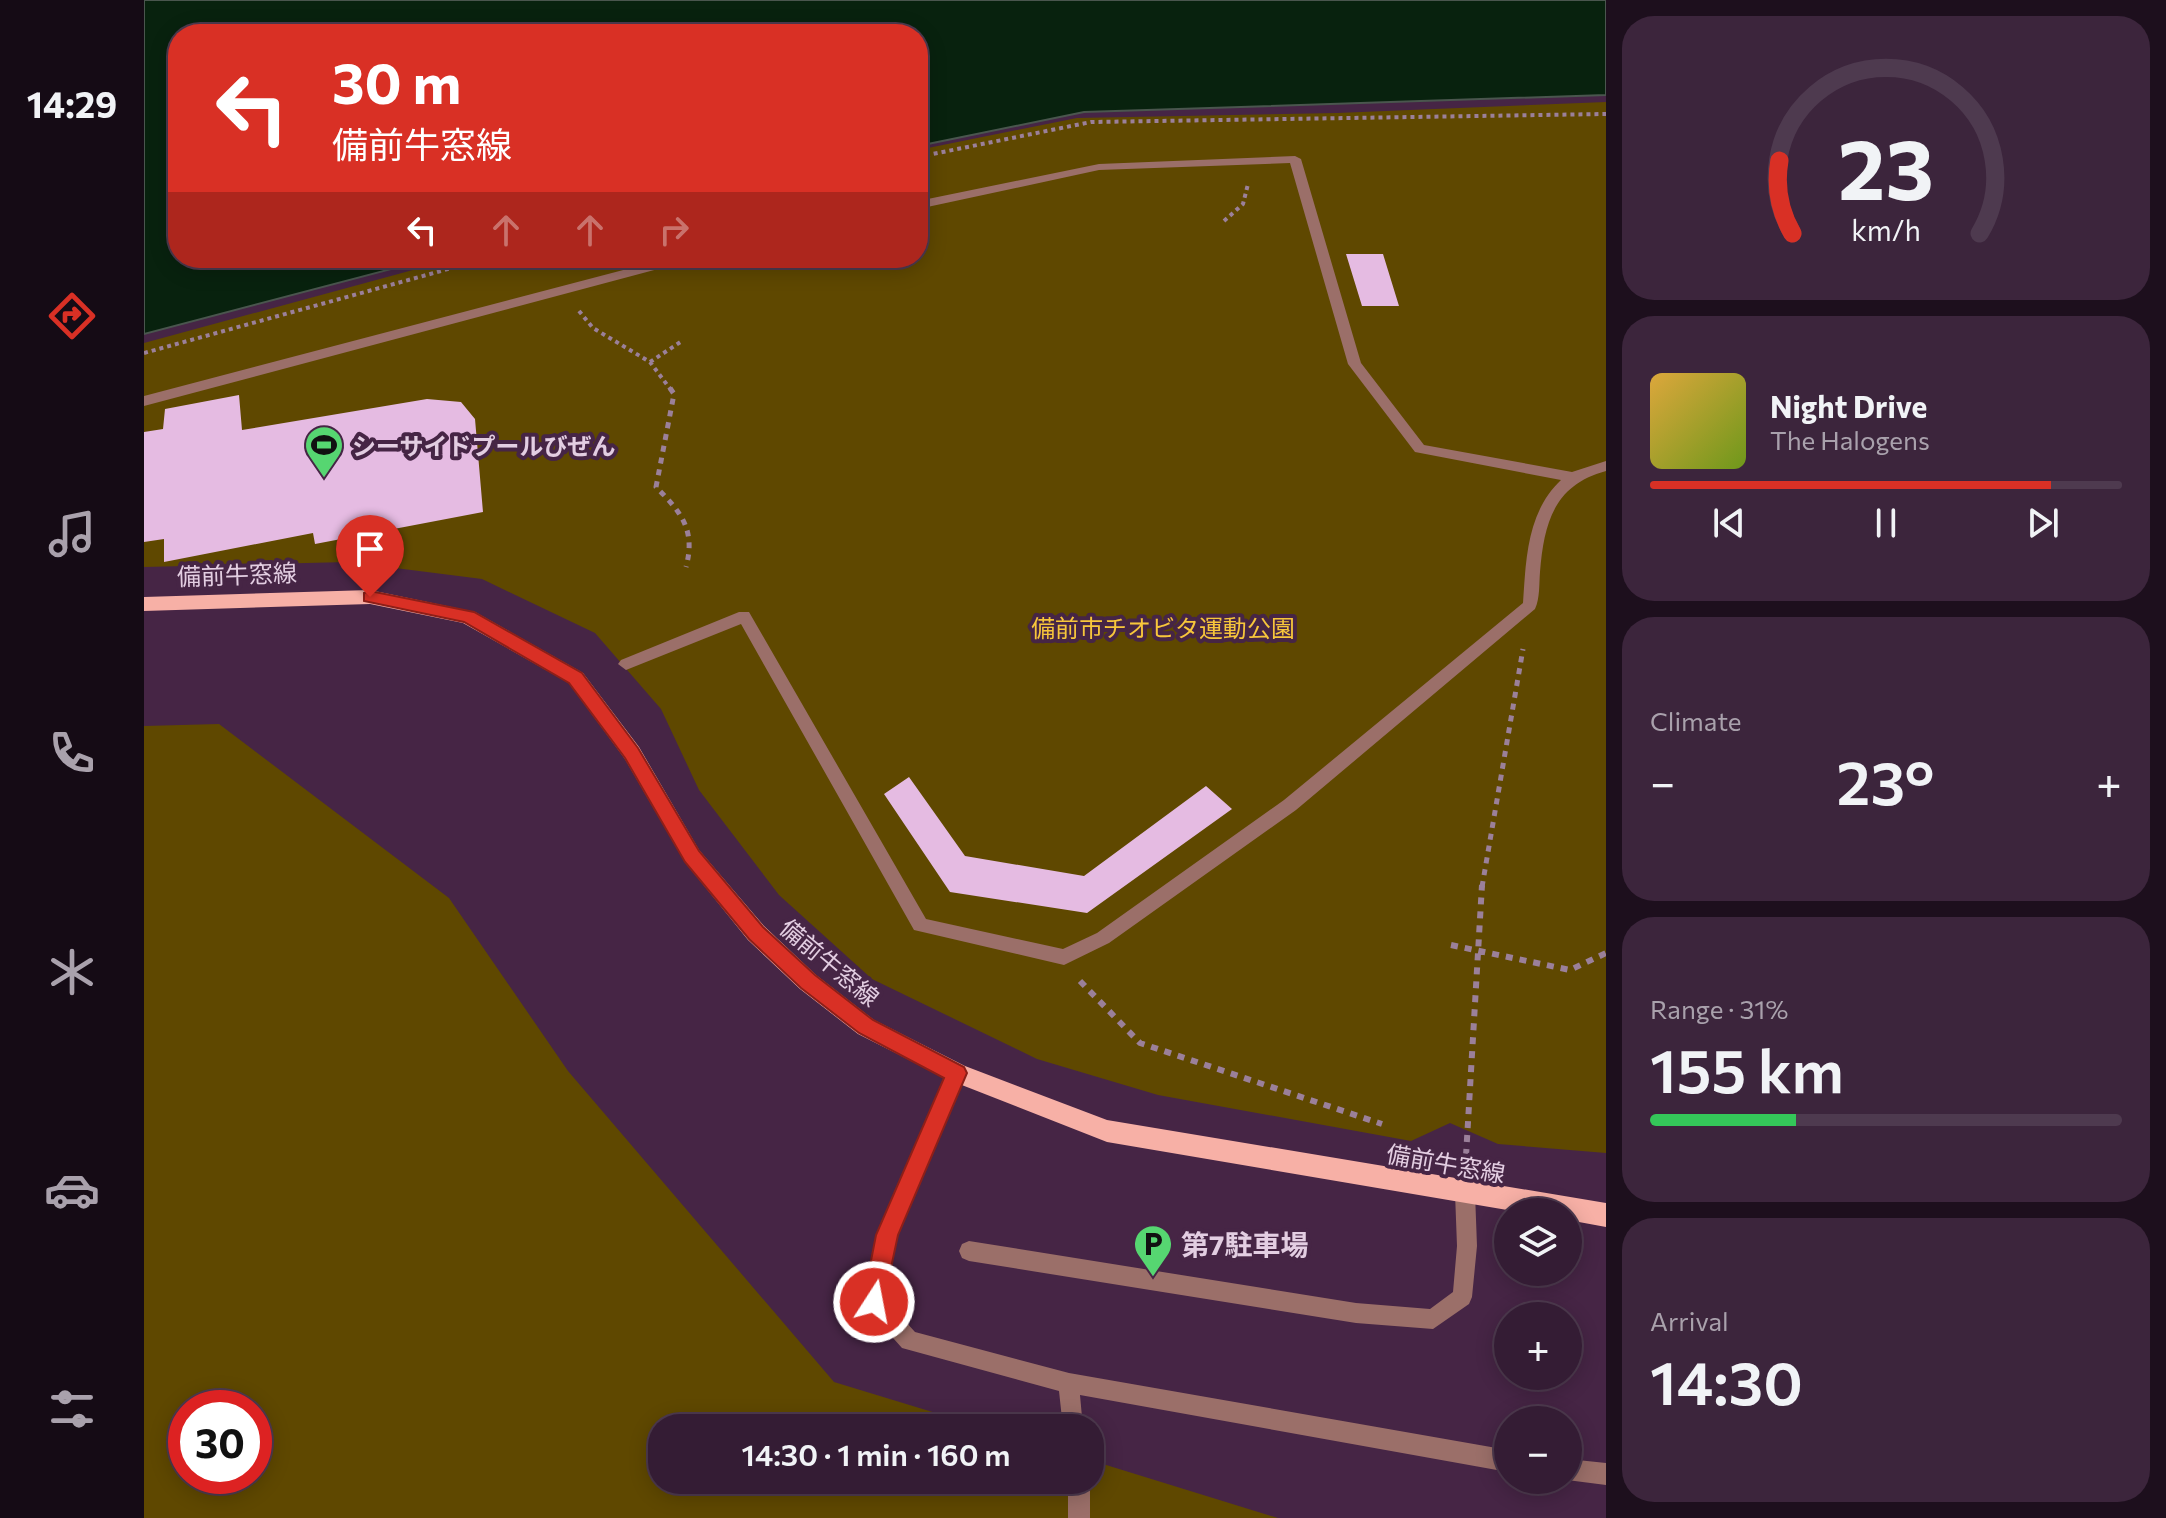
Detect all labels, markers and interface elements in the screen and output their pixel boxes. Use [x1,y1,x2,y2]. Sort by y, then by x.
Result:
text: 30 m [332,47,461,116]
icon: left [200,56,304,160]
text: 14:29 [27,81,117,125]
text: 23 [1838,115,1934,217]
text: 備前牛窓線 [332,121,512,165]
icon: left [400,208,444,252]
icon: ahead [484,208,528,252]
icon: ahead [568,208,612,252]
icon: right [652,208,696,252]
text: km/h [1851,212,1921,247]
icon: directions [44,288,100,344]
text: Night Drive [1770,387,1927,424]
sports icon: シーサイドプールびぜん [303,424,345,479]
text: The Halogens [1770,424,1930,455]
place label: シーサイドプールびぜん [352,431,616,460]
icon: previous [1707,501,1751,545]
icon: pause [1864,501,1908,545]
icon: next [2021,501,2065,545]
icon: music [44,506,100,562]
pin [336,515,404,597]
icon: arrive [348,527,392,571]
street label: 備前牛窓線 [177,557,297,591]
park label: 備前市チオビタ運動公園 [1031,613,1295,642]
text: Climate [1650,705,1742,736]
icon: phone [44,725,100,781]
text: 23° [1837,744,1935,817]
text: − [1650,754,1675,808]
text: + [2096,754,2122,808]
street label: 備前牛窓線 [775,912,885,1012]
icon: climate [44,944,100,1000]
text: Range · 31% [1650,993,1788,1024]
text: 155 km [1650,1032,1844,1105]
street label: 備前牛窓線 [1384,1138,1508,1188]
icon: car [44,1162,100,1218]
map controls [1494,1198,1582,1494]
button: layers [1494,1198,1582,1286]
parking icon: 第7駐車場 [1132,1223,1174,1278]
place label: 第7駐車場 [1181,1227,1308,1261]
position arrow [832,1260,916,1344]
button: + [1494,1302,1582,1390]
text: Arrival [1650,1305,1729,1336]
text: 14:30 [1650,1344,1803,1417]
icon: filters [44,1381,100,1437]
speed limit sign: 30 [168,1390,272,1494]
button: − [1494,1406,1582,1494]
text: 14:30 · 1 min · 160 m [742,1435,1010,1472]

